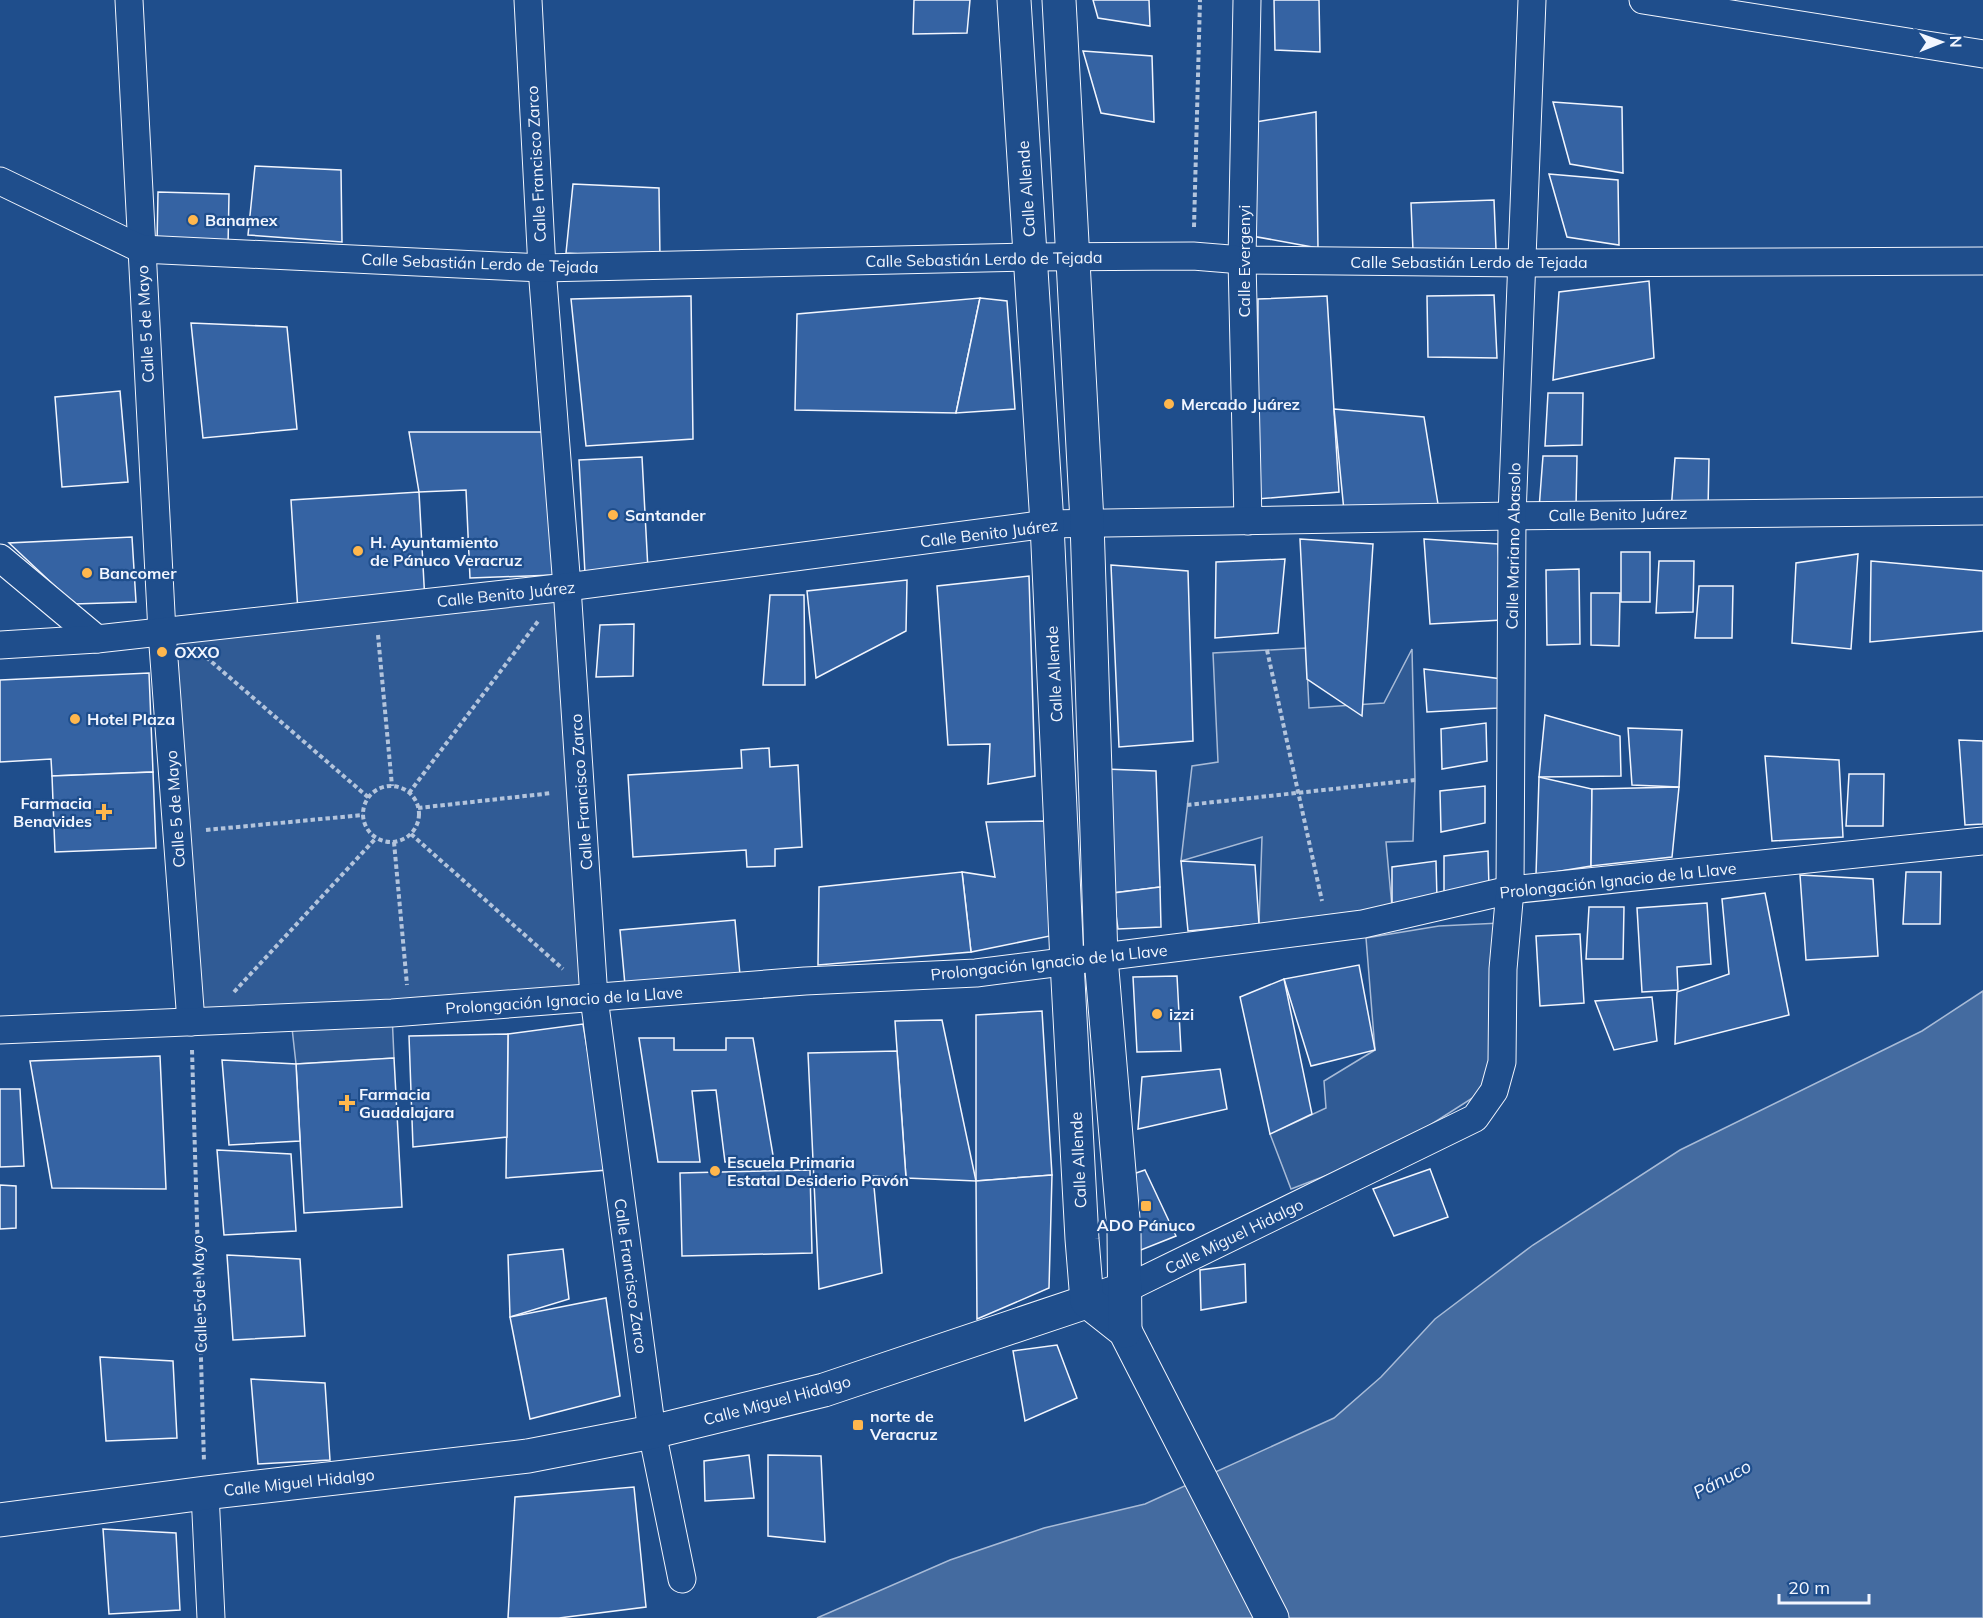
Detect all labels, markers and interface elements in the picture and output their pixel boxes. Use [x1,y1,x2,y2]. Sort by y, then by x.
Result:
north arrow [1911,12,1971,72]
text: N [1946,36,1966,48]
street label: Calle Francisco Zarco [522,85,550,243]
street label: Calle Allende [1013,140,1039,238]
street label: Calle Evergenyi [1234,205,1254,317]
place label: Banamex [205,210,278,230]
marker: Banamex [186,213,200,227]
street label: Calle Sebastián Lerdo de Tejada [865,247,1103,271]
street label: Calle Sebastián Lerdo de Tejada [361,249,599,277]
street label: Calle Sebastián Lerdo de Tejada [1350,252,1588,272]
street label: Calle 5 de Mayo [132,265,158,383]
place label: Mercado Juárez [1181,394,1300,414]
marker: Mercado Juárez [1162,397,1176,411]
street label: Calle Mariano Abasolo [1502,462,1524,630]
street label: Calle Benito Juárez [1548,503,1688,525]
place label: Santander [625,505,706,525]
marker: Santander [606,508,620,522]
street label: Calle Benito Juárez [919,515,1059,551]
place label: H. Ayuntamiento de Pánuco Veracruz [370,532,522,570]
marker: H. Ayuntamiento de Pánuco Veracruz [351,544,365,558]
place label: Bancomer [99,563,177,583]
marker: Bancomer [80,566,94,580]
street label: Calle Benito Juárez [436,577,576,611]
street label: Calle Allende [1041,625,1067,723]
place label: OXXO [174,642,220,662]
marker: OXXO [155,645,169,659]
place label: Hotel Plaza [87,709,175,729]
marker: Hotel Plaza [68,712,82,726]
street label: Calle Francisco Zarco [566,713,596,871]
street label: Calle 5 de Mayo [161,750,189,868]
place label: Farmacia Benavides [13,793,92,831]
marker: Farmacia Benavides [97,805,111,819]
street label: Prolongación Ignacio de la Llave [1499,858,1737,902]
street label: Prolongación Ignacio de la Llave [930,940,1168,984]
street label: Prolongación Ignacio de la Llave [445,982,683,1018]
place label: izzi [1169,1004,1194,1024]
marker: izzi [1150,1007,1164,1021]
place label: Farmacia Guadalajara [359,1084,454,1122]
marker: Farmacia Guadalajara [340,1096,354,1110]
street label: Calle Allende [1065,1111,1091,1209]
place label: Escuela Primaria Estatal Desiderio Pavón [727,1152,909,1190]
marker: Escuela Primaria Estatal Desiderio Pavón [708,1164,722,1178]
street label: Calle Miguel Hidalgo [1161,1194,1307,1278]
street label: Calle Francisco Zarco [610,1197,652,1355]
marker: ADO Pánuco [1139,1199,1153,1213]
place label: ADO Pánuco [1097,1215,1195,1235]
street label: Calle 5 de Mayo [187,1235,211,1353]
street label: Calle Miguel Hidalgo [701,1371,853,1429]
place label: norte de Veracruz [869,1406,938,1444]
marker: norte de Veracruz [851,1418,865,1432]
water label: Pánuco [1689,1454,1755,1504]
street label: Calle Miguel Hidalgo [222,1464,376,1500]
scale bar [1779,1567,1869,1605]
text: 20 m [1788,1576,1830,1599]

